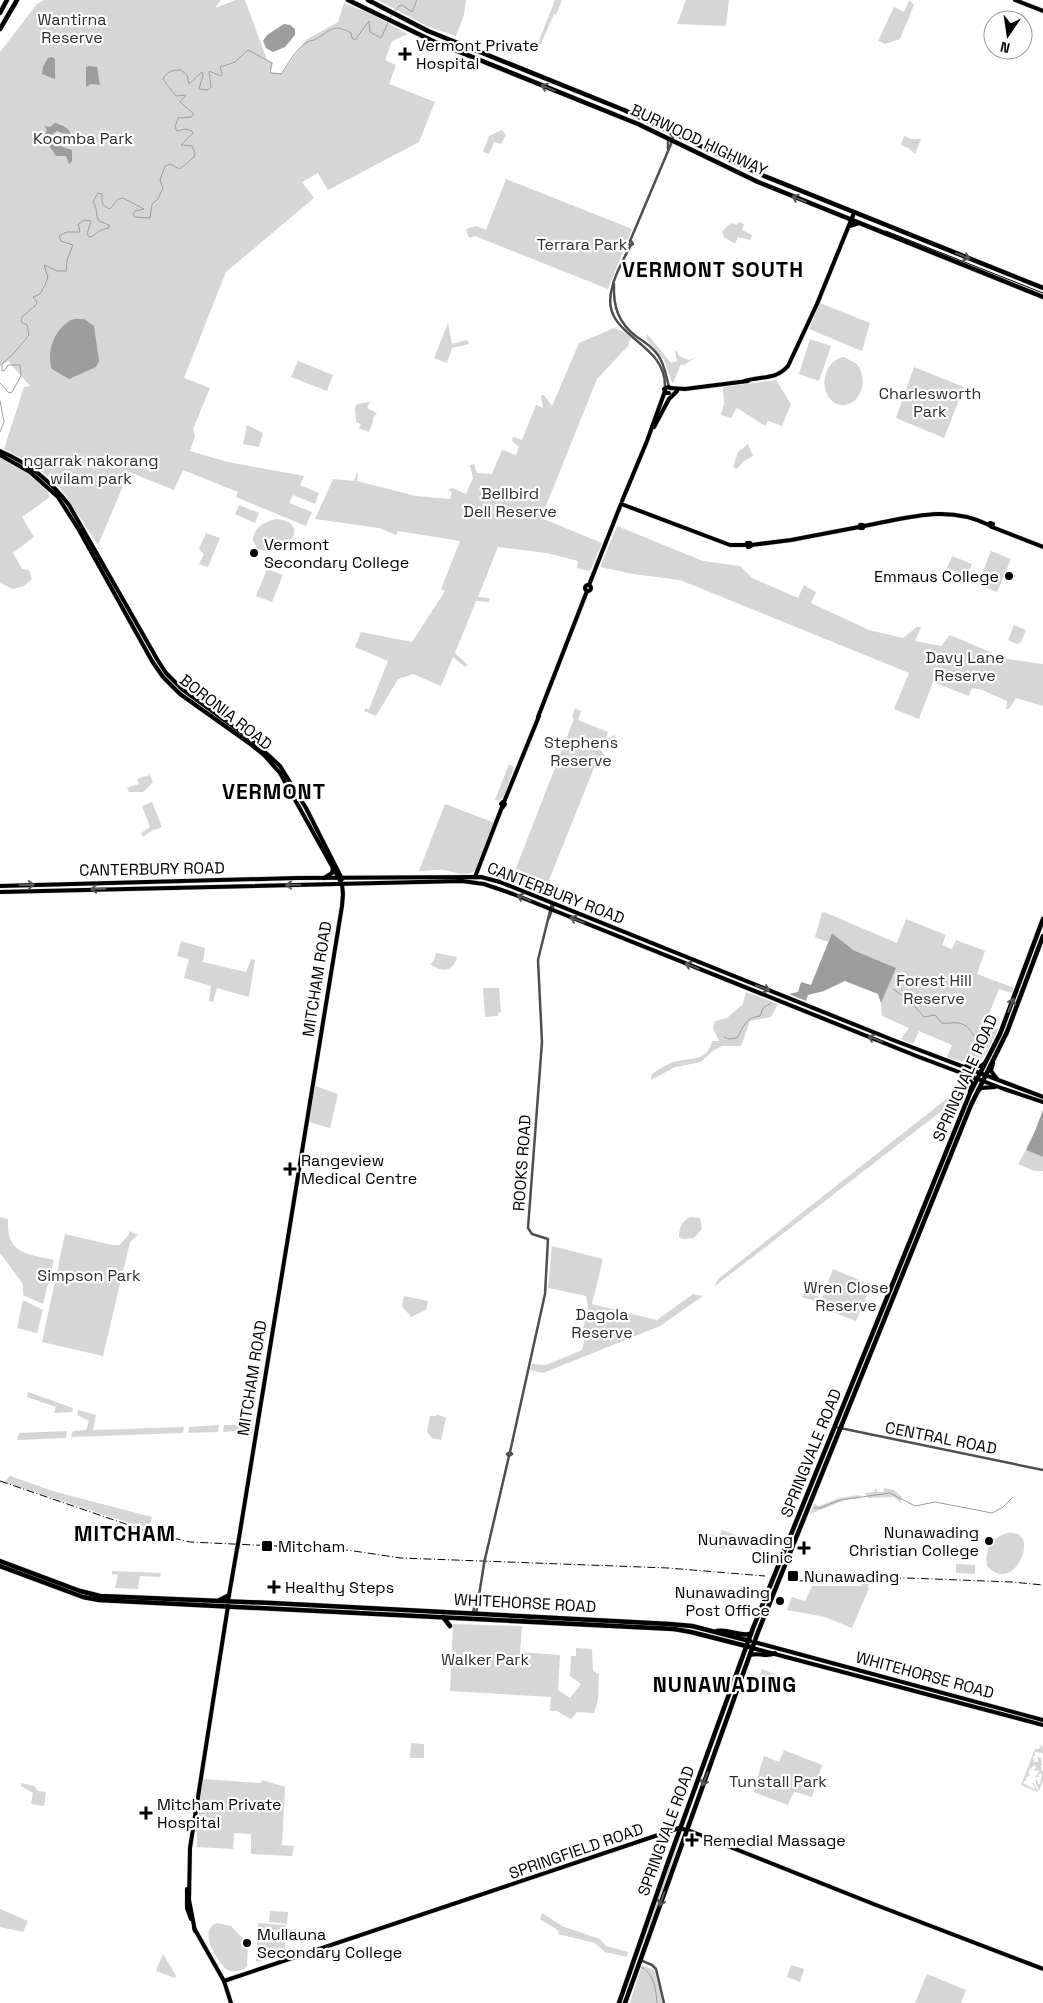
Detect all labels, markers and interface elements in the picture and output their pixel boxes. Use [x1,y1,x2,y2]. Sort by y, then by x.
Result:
park label: Wantirna Reserve [38,9,106,48]
north arrow [983,10,1033,60]
place label: Vermont Private Hospital [416,35,539,74]
text: N [998,38,1012,57]
marker: Vermont Private Hospital [398,47,412,61]
one-way arrow [541,83,557,92]
street label: BURWOOD HIGHWAY [627,99,771,181]
park label: Koomba Park [33,128,133,149]
one-way arrow [792,193,807,202]
park label: Terrara Park [537,234,628,255]
one-way arrow [955,252,970,261]
district label: VERMONT SOUTH [622,256,804,283]
park label: Charlesworth Park [879,383,981,422]
park label: ngarrak nakorang wilam park [23,450,159,489]
park label: Bellbird Dell Reserve [463,483,557,522]
place label: Vermont Secondary College [264,534,409,573]
marker: Vermont Secondary College [248,547,260,559]
place label: Emmaus College [874,566,999,587]
marker: Emmaus College [1003,570,1015,582]
park label: Davy Lane Reserve [925,647,1005,686]
street label: BORONIA ROAD [175,669,277,755]
park label: Stephens Reserve [544,732,618,771]
district label: VERMONT [222,778,326,805]
street label: CANTERBURY ROAD [79,857,225,881]
street label: CANTERBURY ROAD [484,857,628,929]
one-way arrow [18,880,34,889]
one-way arrow [285,880,301,889]
one-way arrow [90,884,106,894]
one-way arrow [517,893,532,903]
one-way arrow [570,915,585,924]
street label: MITCHAM ROAD [297,920,337,1038]
one-way arrow [684,960,699,969]
park label: Forest Hill Reserve [896,970,972,1009]
one-way arrow [755,984,770,993]
one-way arrow [1007,998,1016,1013]
street label: SPRINGVALE ROAD [928,1011,1002,1145]
one-way arrow [868,1034,883,1043]
street label: ROOKS ROAD [508,1114,536,1212]
place label: Rangeview Medical Centre [301,1150,417,1189]
marker: Rangeview Medical Centre [283,1162,297,1176]
park label: Simpson Park [37,1265,141,1286]
park label: Wren Close Reserve [803,1277,889,1316]
park label: Dagola Reserve [571,1304,633,1343]
street label: MITCHAM ROAD [232,1319,272,1437]
street label: SPRINGVALE ROAD [776,1386,846,1520]
street label: CENTRAL ROAD [883,1417,999,1459]
district label: MITCHAM [74,1520,176,1547]
place label: Nunawading Christian College [849,1522,979,1561]
place label: Nunawading Clinic [698,1529,793,1568]
marker: Nunawading Christian College [983,1535,995,1547]
place label: Mitcham [278,1536,345,1557]
marker: Mitcham [260,1539,274,1553]
marker: Nunawading Clinic [797,1541,811,1555]
place label: Nunawading [804,1566,899,1587]
marker: Nunawading [786,1569,800,1583]
place label: Healthy Steps [285,1577,394,1598]
marker: Healthy Steps [267,1580,281,1594]
place label: Nunawading Post Office [675,1582,770,1621]
street label: WHITEHORSE ROAD [453,1589,597,1617]
marker: Nunawading Post Office [774,1595,786,1607]
street label: WHITEHORSE ROAD [854,1646,996,1704]
park label: Walker Park [441,1649,529,1670]
district label: NUNAWADING [653,1671,797,1698]
street label: SPRINGVALE ROAD [633,1763,699,1899]
one-way arrow [700,1771,709,1787]
park label: Tunstall Park [729,1771,827,1792]
place label: Mitcham Private Hospital [157,1794,281,1833]
marker: Mitcham Private Hospital [139,1806,153,1820]
street label: SPRINGFIELD ROAD [506,1818,646,1884]
place label: Remedial Massage [703,1830,846,1851]
marker: Remedial Massage [685,1833,699,1847]
one-way arrow [657,1891,666,1906]
place label: Mullauna Secondary College [257,1924,402,1963]
marker: Mullauna Secondary College [241,1937,253,1949]

